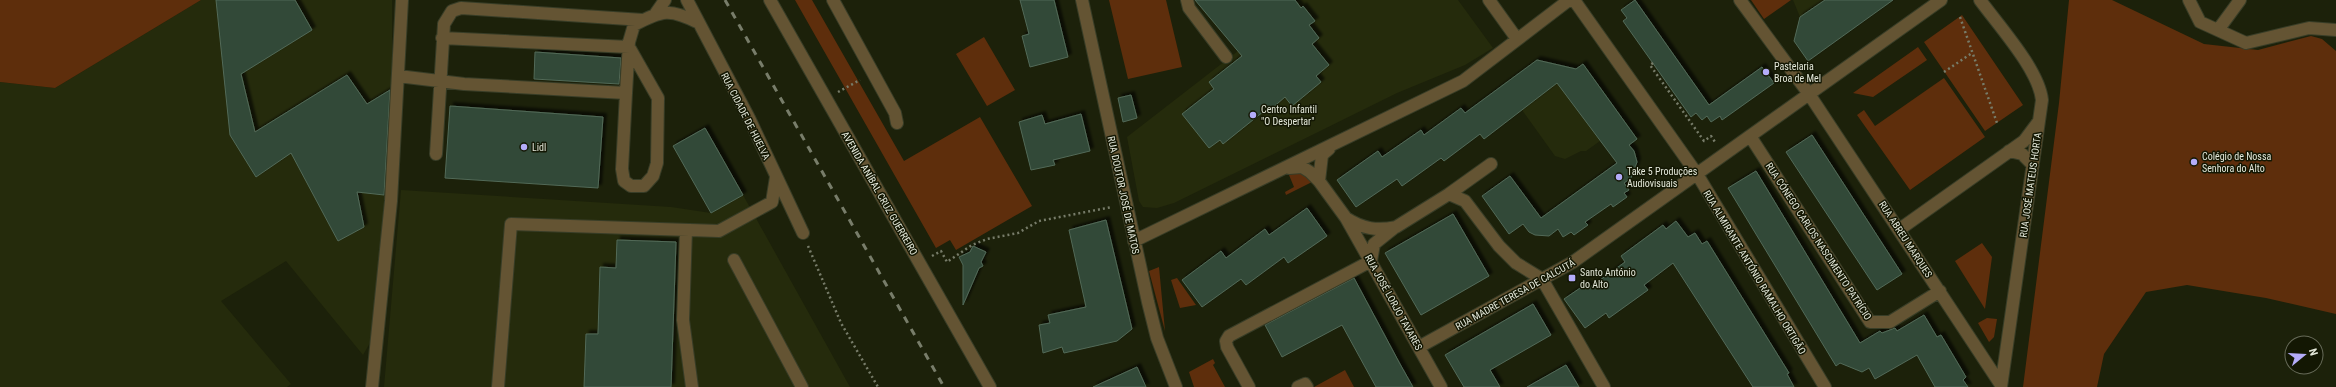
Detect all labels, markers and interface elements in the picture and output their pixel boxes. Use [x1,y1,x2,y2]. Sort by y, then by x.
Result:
place label: Pastelaria Broa de Mel [1774,61,1821,84]
marker: Pastelaria Broa de Mel [1761,67,1771,77]
street label: RUA CIDADE DE HUELVA [719,71,772,162]
place label: Centro Infantil "O Despertar" [1261,104,1317,127]
marker: Centro Infantil "O Despertar" [1248,110,1258,120]
street label: AVENIDA ANÍBAL CRUZ GUERREIRO [840,129,920,257]
street label: RUA JOSÉ MATEUS HORTA [2017,131,2043,238]
street label: RUA DOUTOR JOSÉ DE MATOS [1106,135,1142,255]
marker: Lidl [519,142,529,152]
place label: Lidl [532,142,546,153]
place label: Colégio de Nossa Senhora do Alto [2202,151,2271,174]
marker: Colégio de Nossa Senhora do Alto [2189,157,2199,167]
street label: RUA CÓNEGO CARLOS NASCIMENTO PATRÍCIO [1764,160,1874,322]
place label: Take 5 Produções Audiovisuais [1627,166,1698,189]
marker: Take 5 Produções Audiovisuais [1614,172,1624,182]
street label: RUA ALMIRANTE ANTÓNIO RAMALHO ORTIGÃO [1701,188,1809,356]
street label: RUA ABREU MARQUES [1877,199,1934,280]
street label: RUA JOSÉ LORJO TAVARES [1363,252,1425,352]
street label: RUA MADRE TERESA DE CALCUTÁ [1453,256,1577,332]
place label: Santo António do Alto [1580,267,1636,290]
marker: Santo António do Alto [1567,273,1577,283]
north arrow [2284,335,2324,375]
text: N [2306,347,2320,358]

